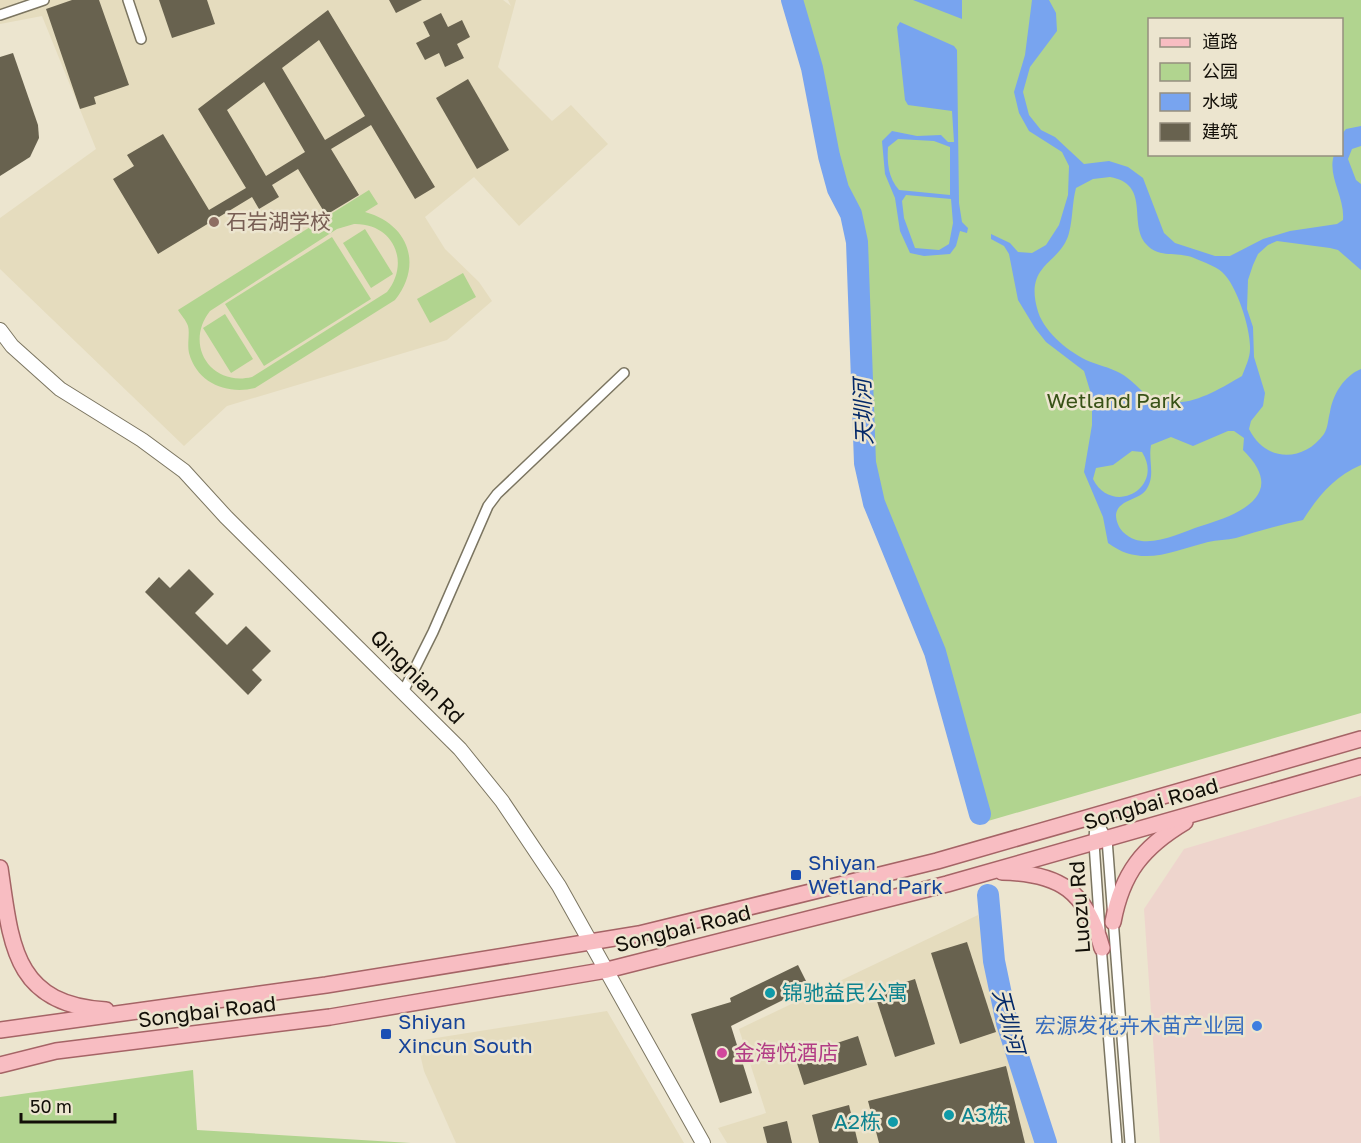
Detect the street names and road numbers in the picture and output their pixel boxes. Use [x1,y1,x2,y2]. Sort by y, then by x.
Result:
street label: Qingnian Rd [365,624,470,729]
street label: Songbai Road [1080,771,1221,835]
street label: Luozu Rd [1063,860,1095,954]
street label: Songbai Road [612,899,753,957]
street label: Songbai Road [136,990,277,1032]

